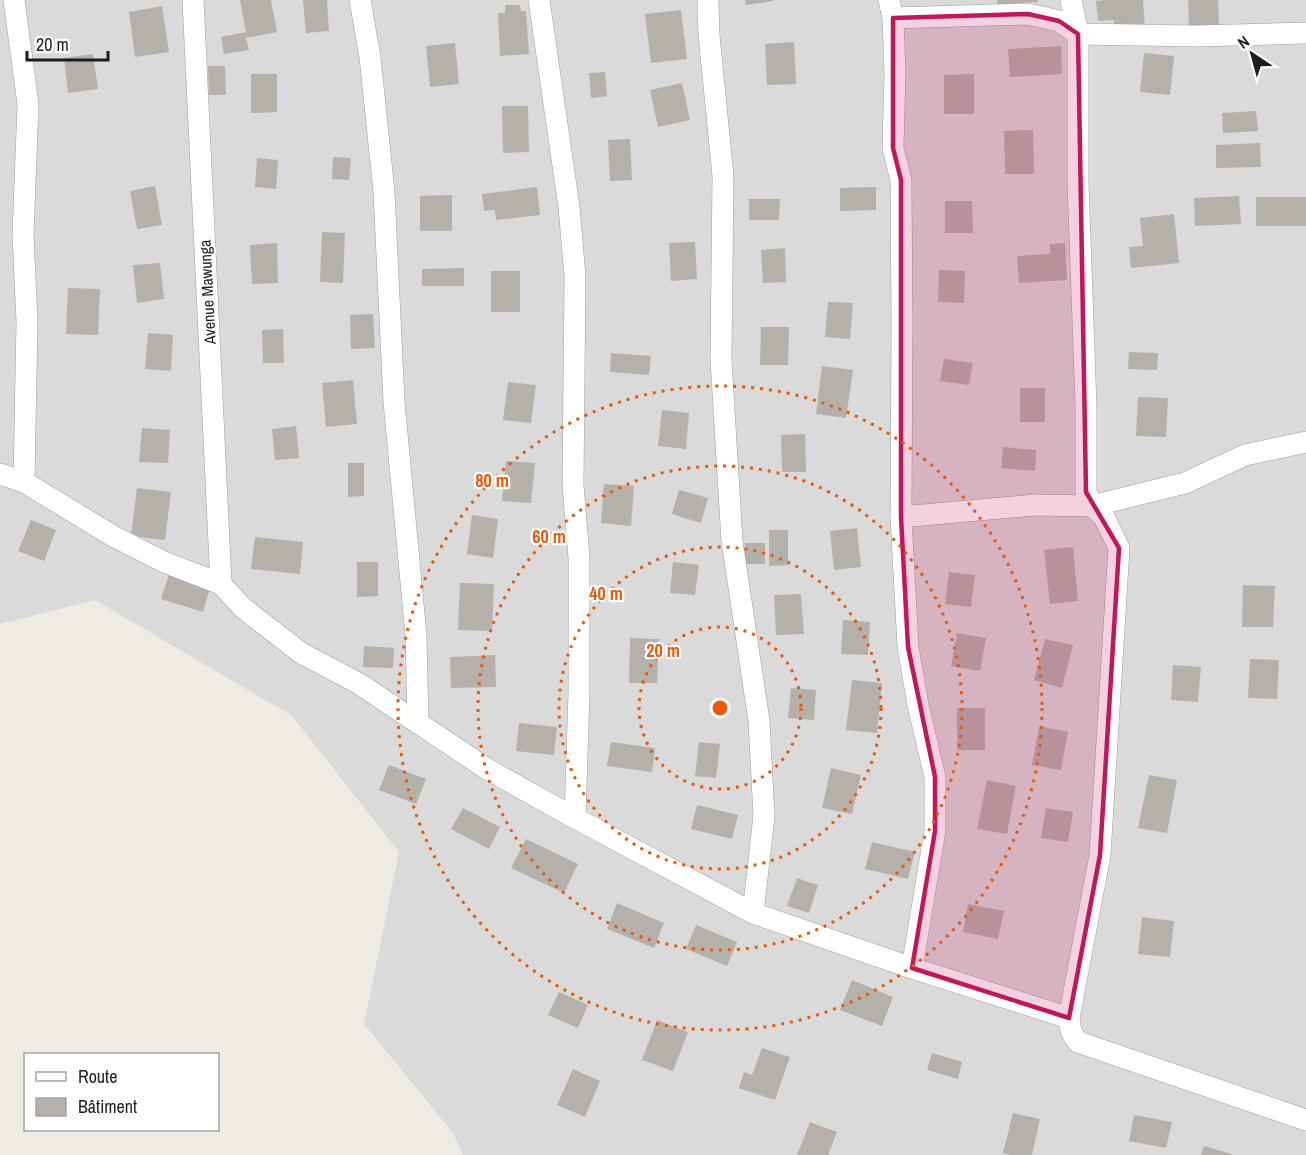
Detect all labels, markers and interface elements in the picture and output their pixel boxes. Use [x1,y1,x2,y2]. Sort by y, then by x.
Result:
scale bar [27,24,108,62]
north arrow [1222,24,1282,84]
text: N [1233,30,1253,54]
text: 20 m [36,32,69,57]
street label: Avenue Mawunga [193,238,221,346]
text: 80 m [475,468,509,493]
text: 60 m [532,524,566,549]
text: 40 m [589,581,623,606]
text: 20 m [646,638,680,663]
centre of rings [710,698,730,718]
legend [24,1053,219,1131]
text: Route [78,1064,117,1089]
text: Bâtiment [78,1094,137,1119]

